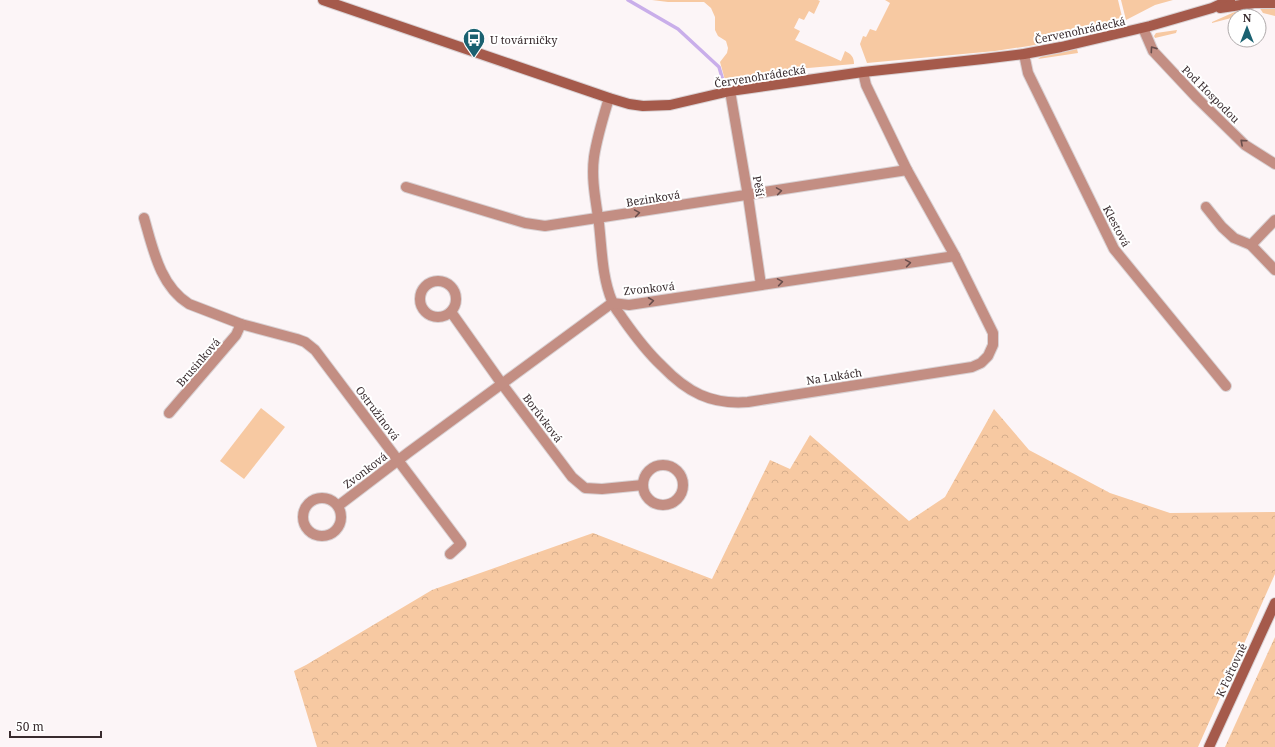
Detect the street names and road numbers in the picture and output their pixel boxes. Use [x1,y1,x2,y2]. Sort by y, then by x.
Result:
street label: Červenohrádecká [1033,13,1127,47]
street label: Červenohrádecká [713,61,807,91]
street label: Pod Hospodou [1179,62,1243,126]
street label: Pěší [750,174,768,198]
street label: Bezinková [625,186,681,210]
street label: Klestová [1100,203,1134,249]
street label: Zvonková [623,278,675,298]
street label: Brusinková [173,334,223,390]
street label: Na Lukách [805,364,863,388]
street label: Ostružinová [353,383,403,443]
street label: Borůvková [520,391,566,445]
street label: Zvonková [340,449,390,491]
street label: K Fořtovně [1212,641,1250,699]

